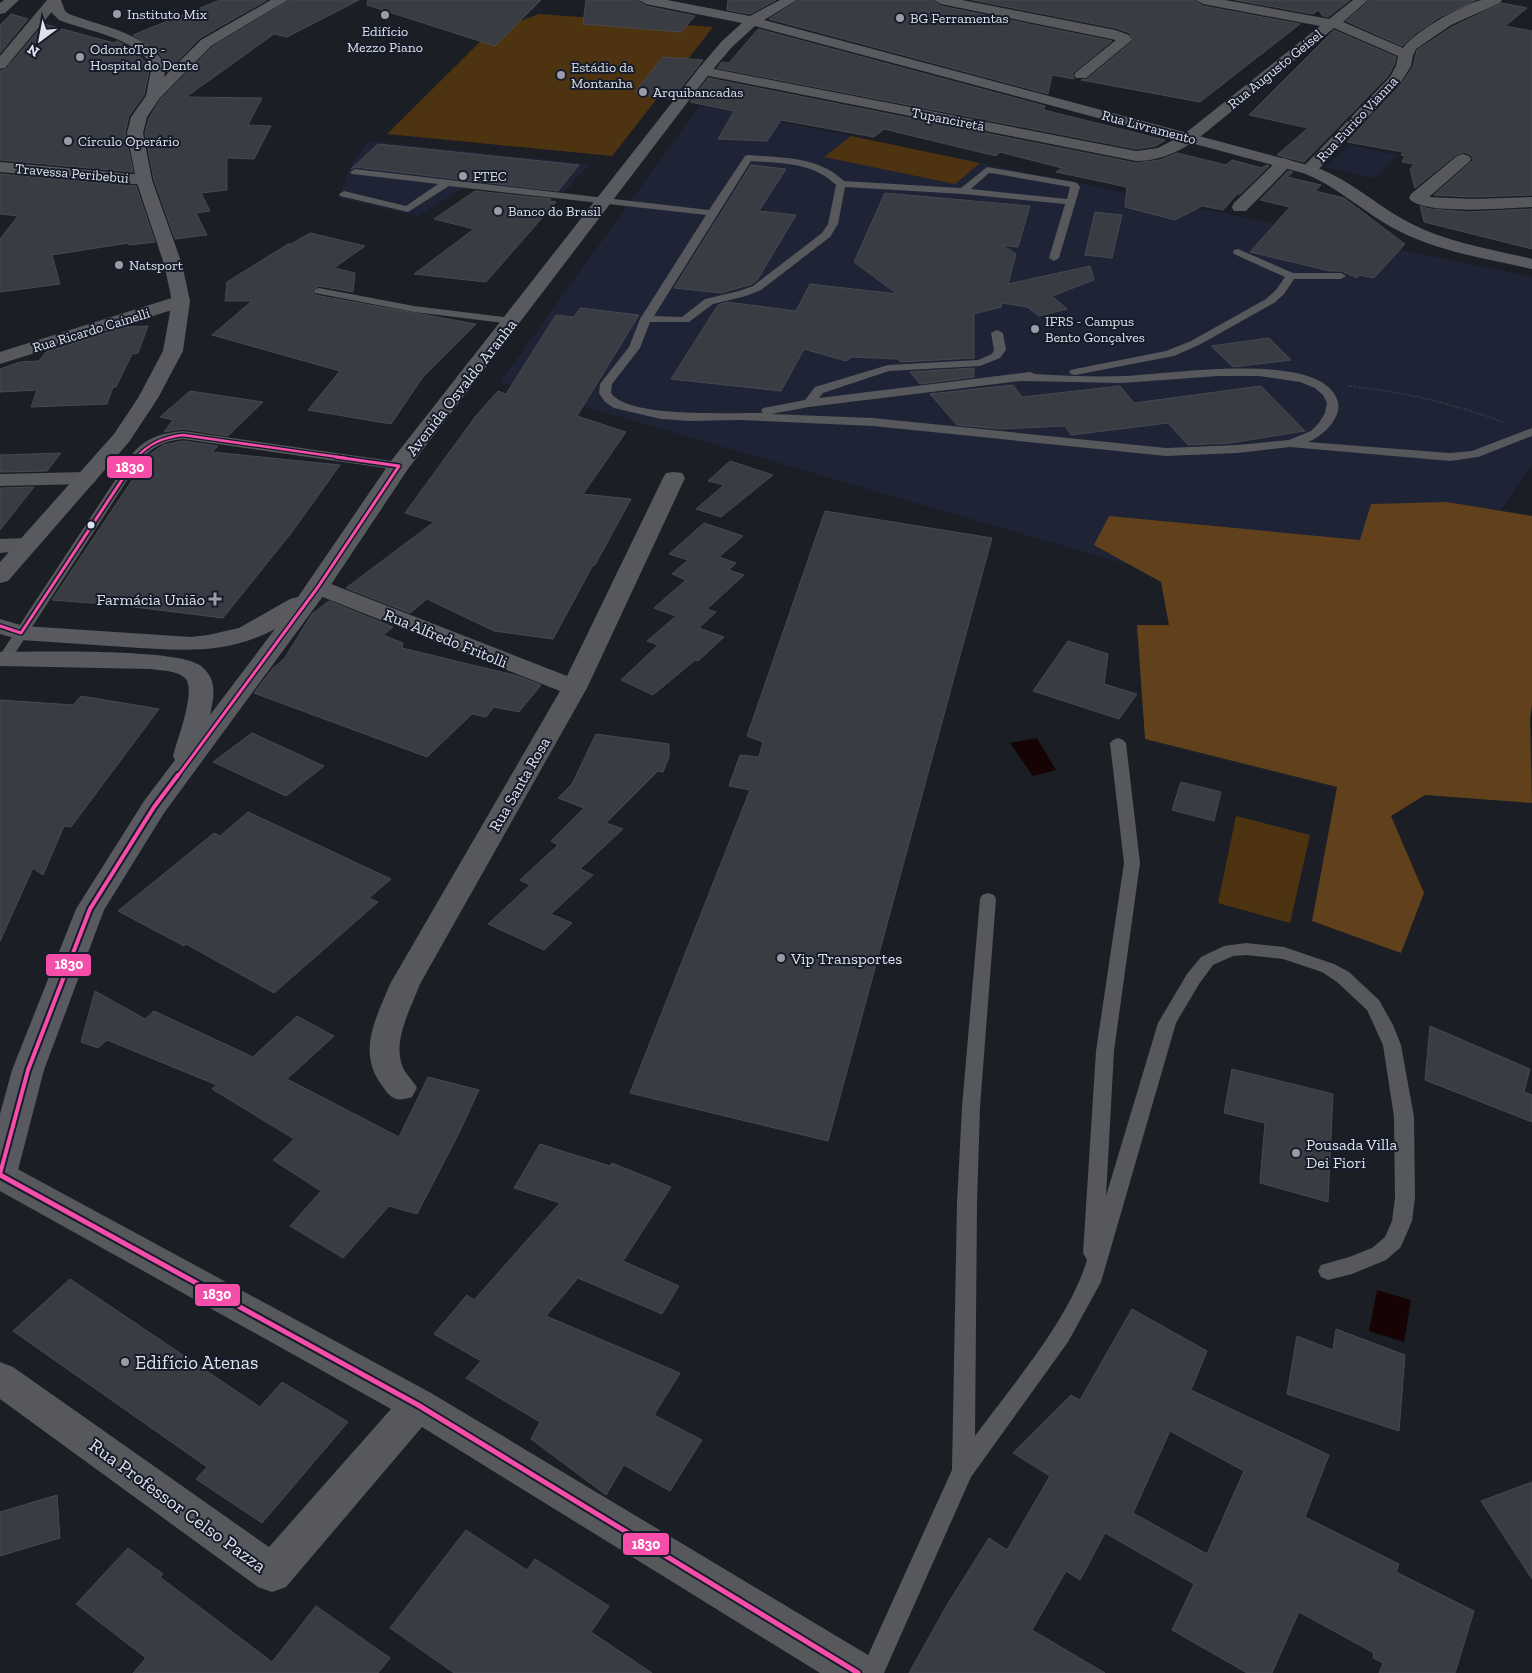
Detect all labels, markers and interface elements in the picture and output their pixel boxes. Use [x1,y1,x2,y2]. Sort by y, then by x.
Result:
place label: Instituto Mix [127,6,207,23]
marker: Instituto Mix [111,8,123,20]
marker: Edifício Mezzo Piano [379,9,391,21]
place label: BG Ferramentas [910,10,1009,27]
marker: BG Ferramentas [894,12,906,24]
north arrow [15,15,65,65]
place label: Edifício Mezzo Piano [347,23,423,56]
street label: Rua Augusto Geisel [1225,26,1326,113]
text: N [24,40,42,61]
place label: OdontoTop - Hospital do Dente [90,41,199,74]
marker: OdontoTop - Hospital do Dente [74,51,86,63]
place label: Estádio da Montanha [571,59,634,92]
marker: Estádio da Montanha [555,69,567,81]
street label: Rua Eurico Vianna [1313,73,1402,166]
place label: Arquibancadas [653,84,743,101]
marker: Arquibancadas [637,86,649,98]
street label: Tupanciretã [910,104,986,135]
street label: Rua Livramento [1100,107,1198,148]
place label: Círculo Operário [78,133,179,150]
marker: Círculo Operário [62,135,74,147]
street label: Travessa Peribebui [14,160,130,187]
place label: FTEC [473,168,507,185]
marker: FTEC [457,170,469,182]
place label: Banco do Brasil [508,203,601,220]
marker: Banco do Brasil [492,205,504,217]
place label: Natsport [129,257,184,274]
marker: Natsport [113,259,125,271]
street label: Rua Ricardo Cainelli [30,305,152,356]
place label: IFRS - Campus Bento Gonçalves [1045,313,1145,346]
street label: Avenida Osvaldo Aranha [402,315,521,460]
marker: IFRS - Campus Bento Gonçalves [1029,323,1041,335]
line badge: 1830 [106,455,153,479]
text: 1830 [116,459,144,476]
unlabelled marker [86,520,96,530]
place label: Farmácia União [96,590,205,609]
marker: Farmácia União [209,593,221,605]
street label: Rua Alfredo Fritolli [381,605,511,672]
street label: Rua Santa Rosa [485,734,554,835]
place label: Vip Transportes [790,949,902,968]
marker: Vip Transportes [775,952,787,964]
line badge: 1830 [45,953,92,977]
text: 1830 [55,956,83,973]
place label: Pousada Villa Dei Fiori [1306,1135,1397,1172]
marker: Pousada Villa Dei Fiori [1290,1147,1302,1159]
line badge: 1830 [194,1283,241,1307]
text: 1830 [203,1286,231,1303]
place label: Edifício Atenas [135,1351,258,1374]
marker: Edifício Atenas [119,1356,131,1368]
street label: Rua Professor Celso Pazza [85,1433,271,1577]
line badge: 1830 [622,1532,670,1556]
text: 1830 [632,1536,660,1553]

